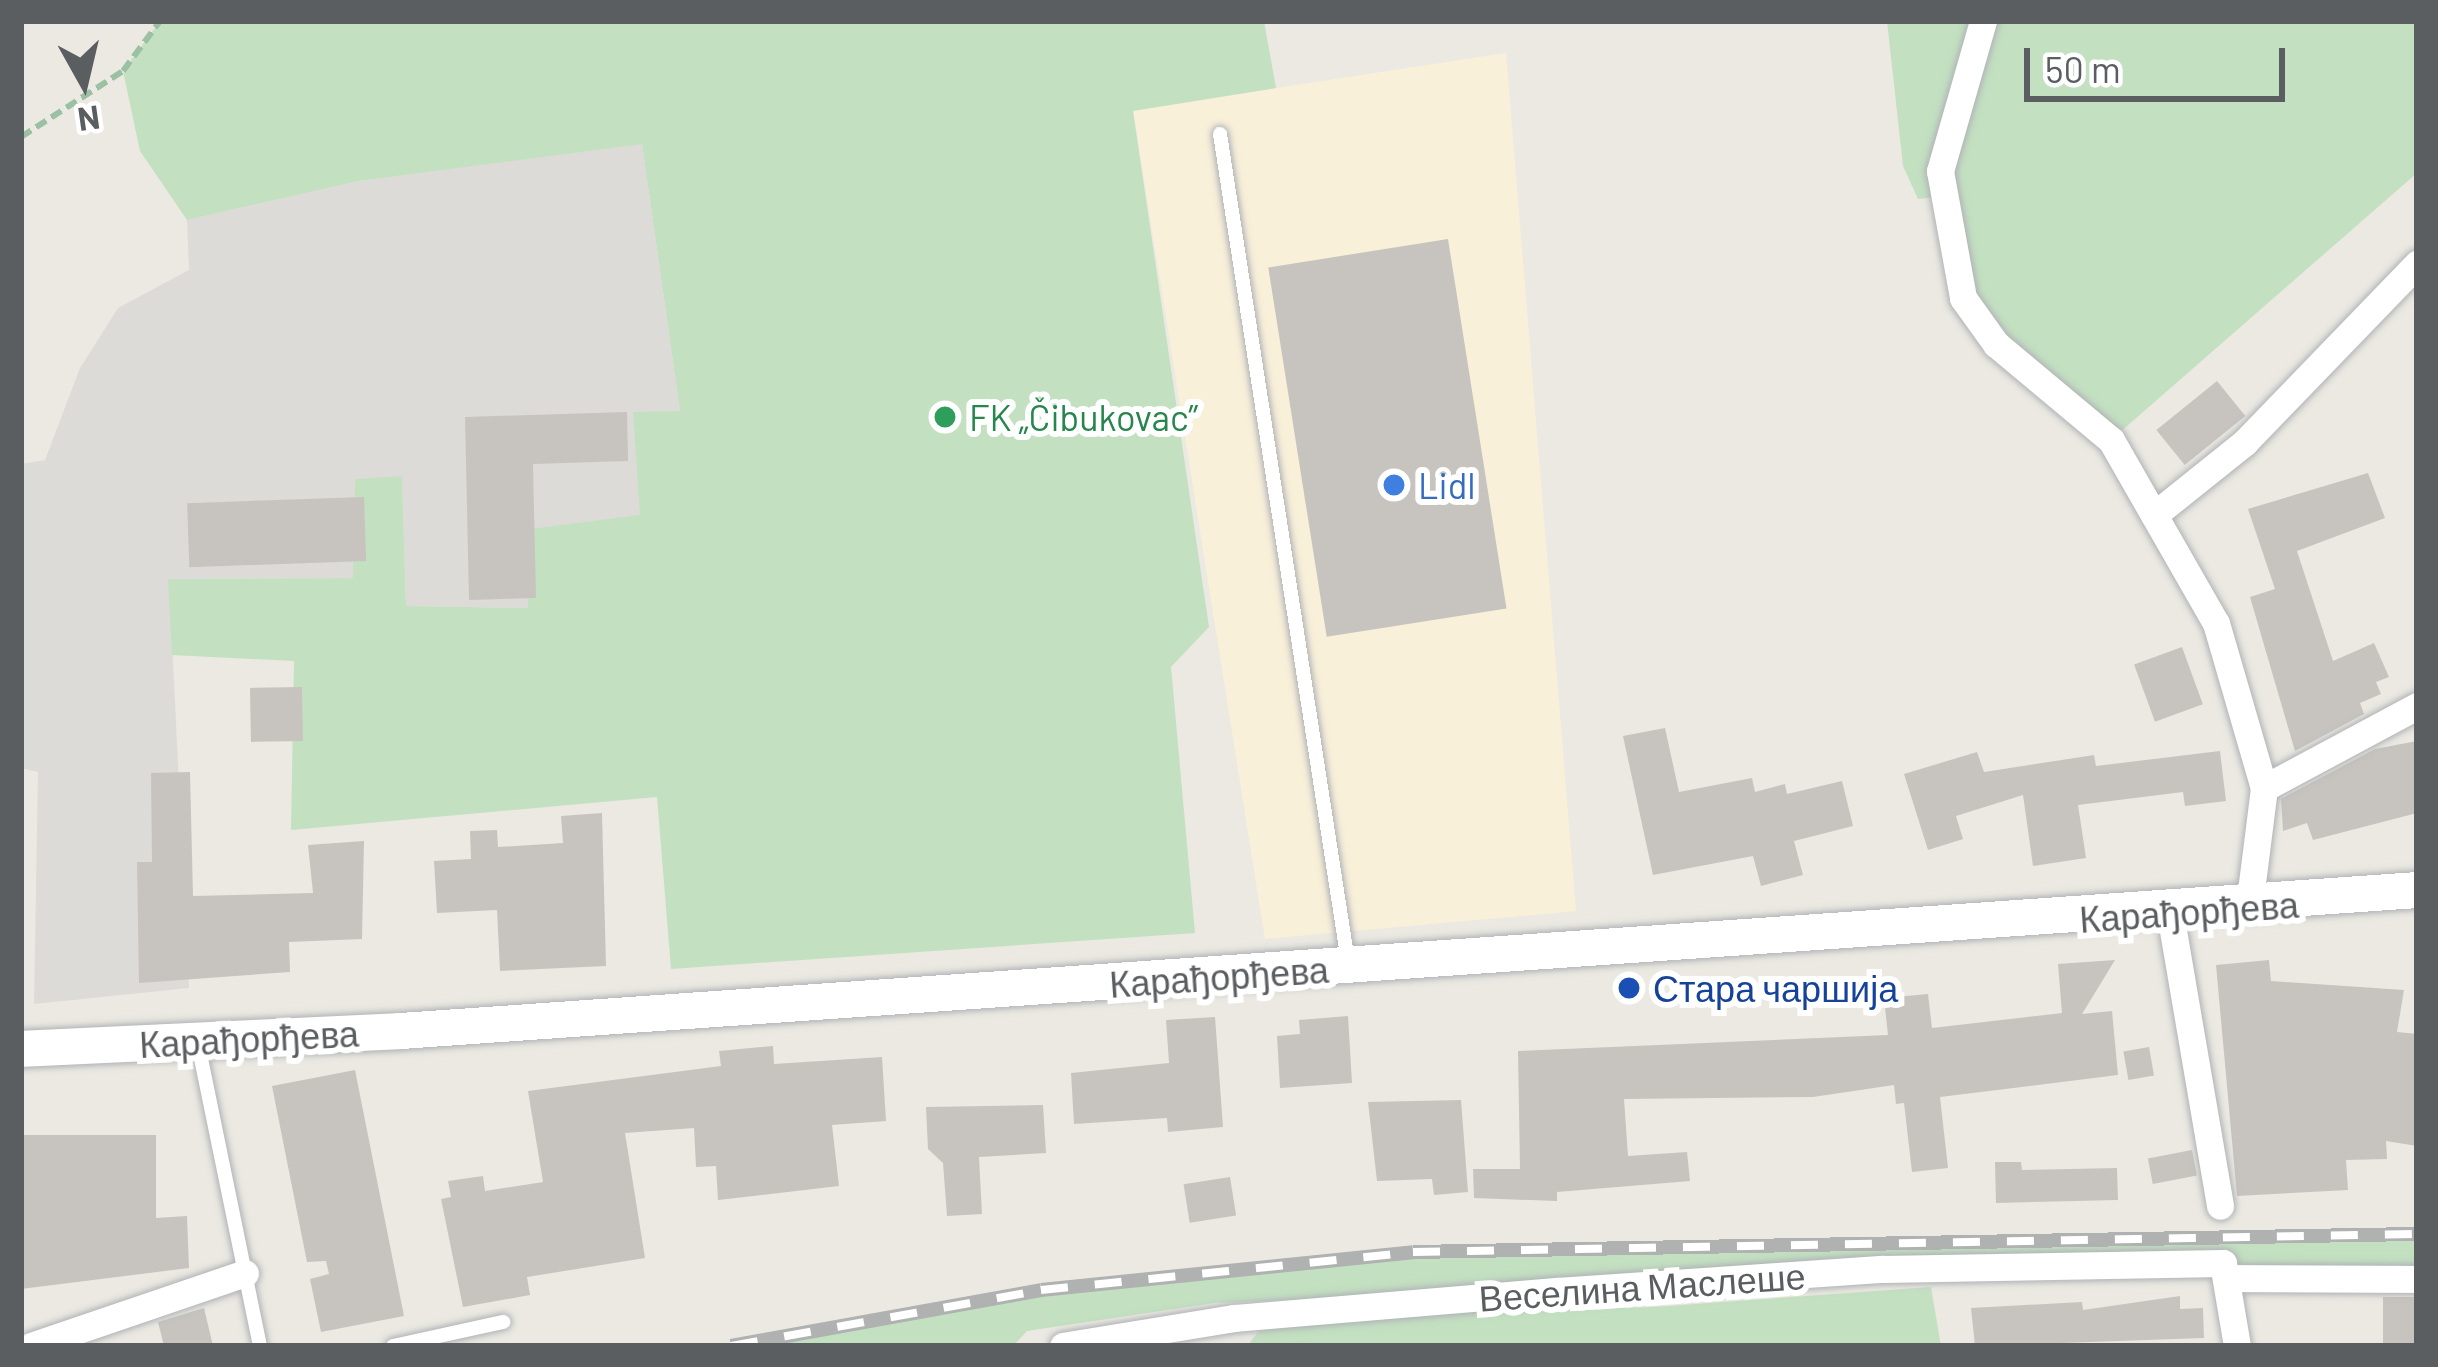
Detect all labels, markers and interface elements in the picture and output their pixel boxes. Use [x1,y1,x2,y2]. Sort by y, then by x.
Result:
north arrow [24,24,144,144]
scale bar [2030,24,2291,98]
text: 50 m [2045,47,2121,90]
text: N [75,98,103,141]
place label: FK „Čibukovac” [969,395,1198,439]
marker: FK „Čibukovac” [932,404,958,430]
place label: Lidl [1418,463,1476,507]
marker: Lidl [1381,472,1407,498]
street label: Карађорђева [2078,882,2300,940]
street label: Карађорђева [1108,947,1330,1005]
place label: Стара чаршија [1653,966,1898,1010]
marker: Стара чаршија [1616,975,1642,1001]
street label: Карађорђева [138,1011,360,1065]
street label: Веселина Маслеше [1477,1253,1807,1319]

